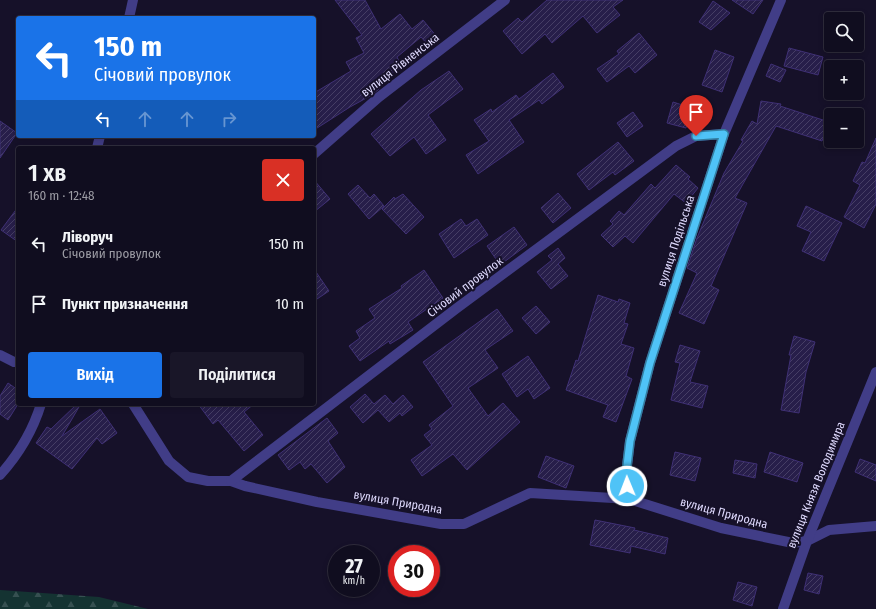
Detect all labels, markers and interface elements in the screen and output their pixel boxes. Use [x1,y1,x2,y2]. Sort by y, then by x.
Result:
map controls [824,12,864,148]
button: search [824,12,864,52]
text: 150 m [94,30,162,63]
street label: вулиця Рівненська [358,30,442,100]
icon: left [28,32,80,84]
button: + [824,60,864,100]
text: Січовий провулок [94,64,231,86]
pin [679,95,713,136]
icon: arrive [685,101,707,123]
icon: left [92,108,114,130]
icon: ahead [134,108,156,130]
icon: ahead [176,108,198,130]
icon: right [218,108,240,130]
button: − [824,108,864,148]
text: 1 хв [28,159,66,187]
button: close [262,159,304,201]
text: 160 m · 12:48 [28,188,95,203]
street label: вулиця Подільська [655,194,697,288]
text: Ліворуч [62,228,113,246]
icon: left [28,233,50,255]
text: 150 m [268,235,304,253]
text: Січовий провулок [62,246,161,261]
street label: Січовий провулок [424,254,506,320]
icon: arrive [28,293,50,315]
text: Пункт призначення [62,295,188,313]
text: 10 m [275,295,304,313]
button: Вихід [28,352,162,398]
button: Поділитися [170,352,304,398]
street label: вулиця Князя Володимира [784,420,848,550]
position arrow [606,465,648,507]
street label: вулиця Природна [353,487,444,517]
street label: вулиця Природна [679,495,769,531]
speed limit sign: 30 [388,545,440,597]
text: 27 [345,554,363,578]
text: km/h [343,575,365,587]

